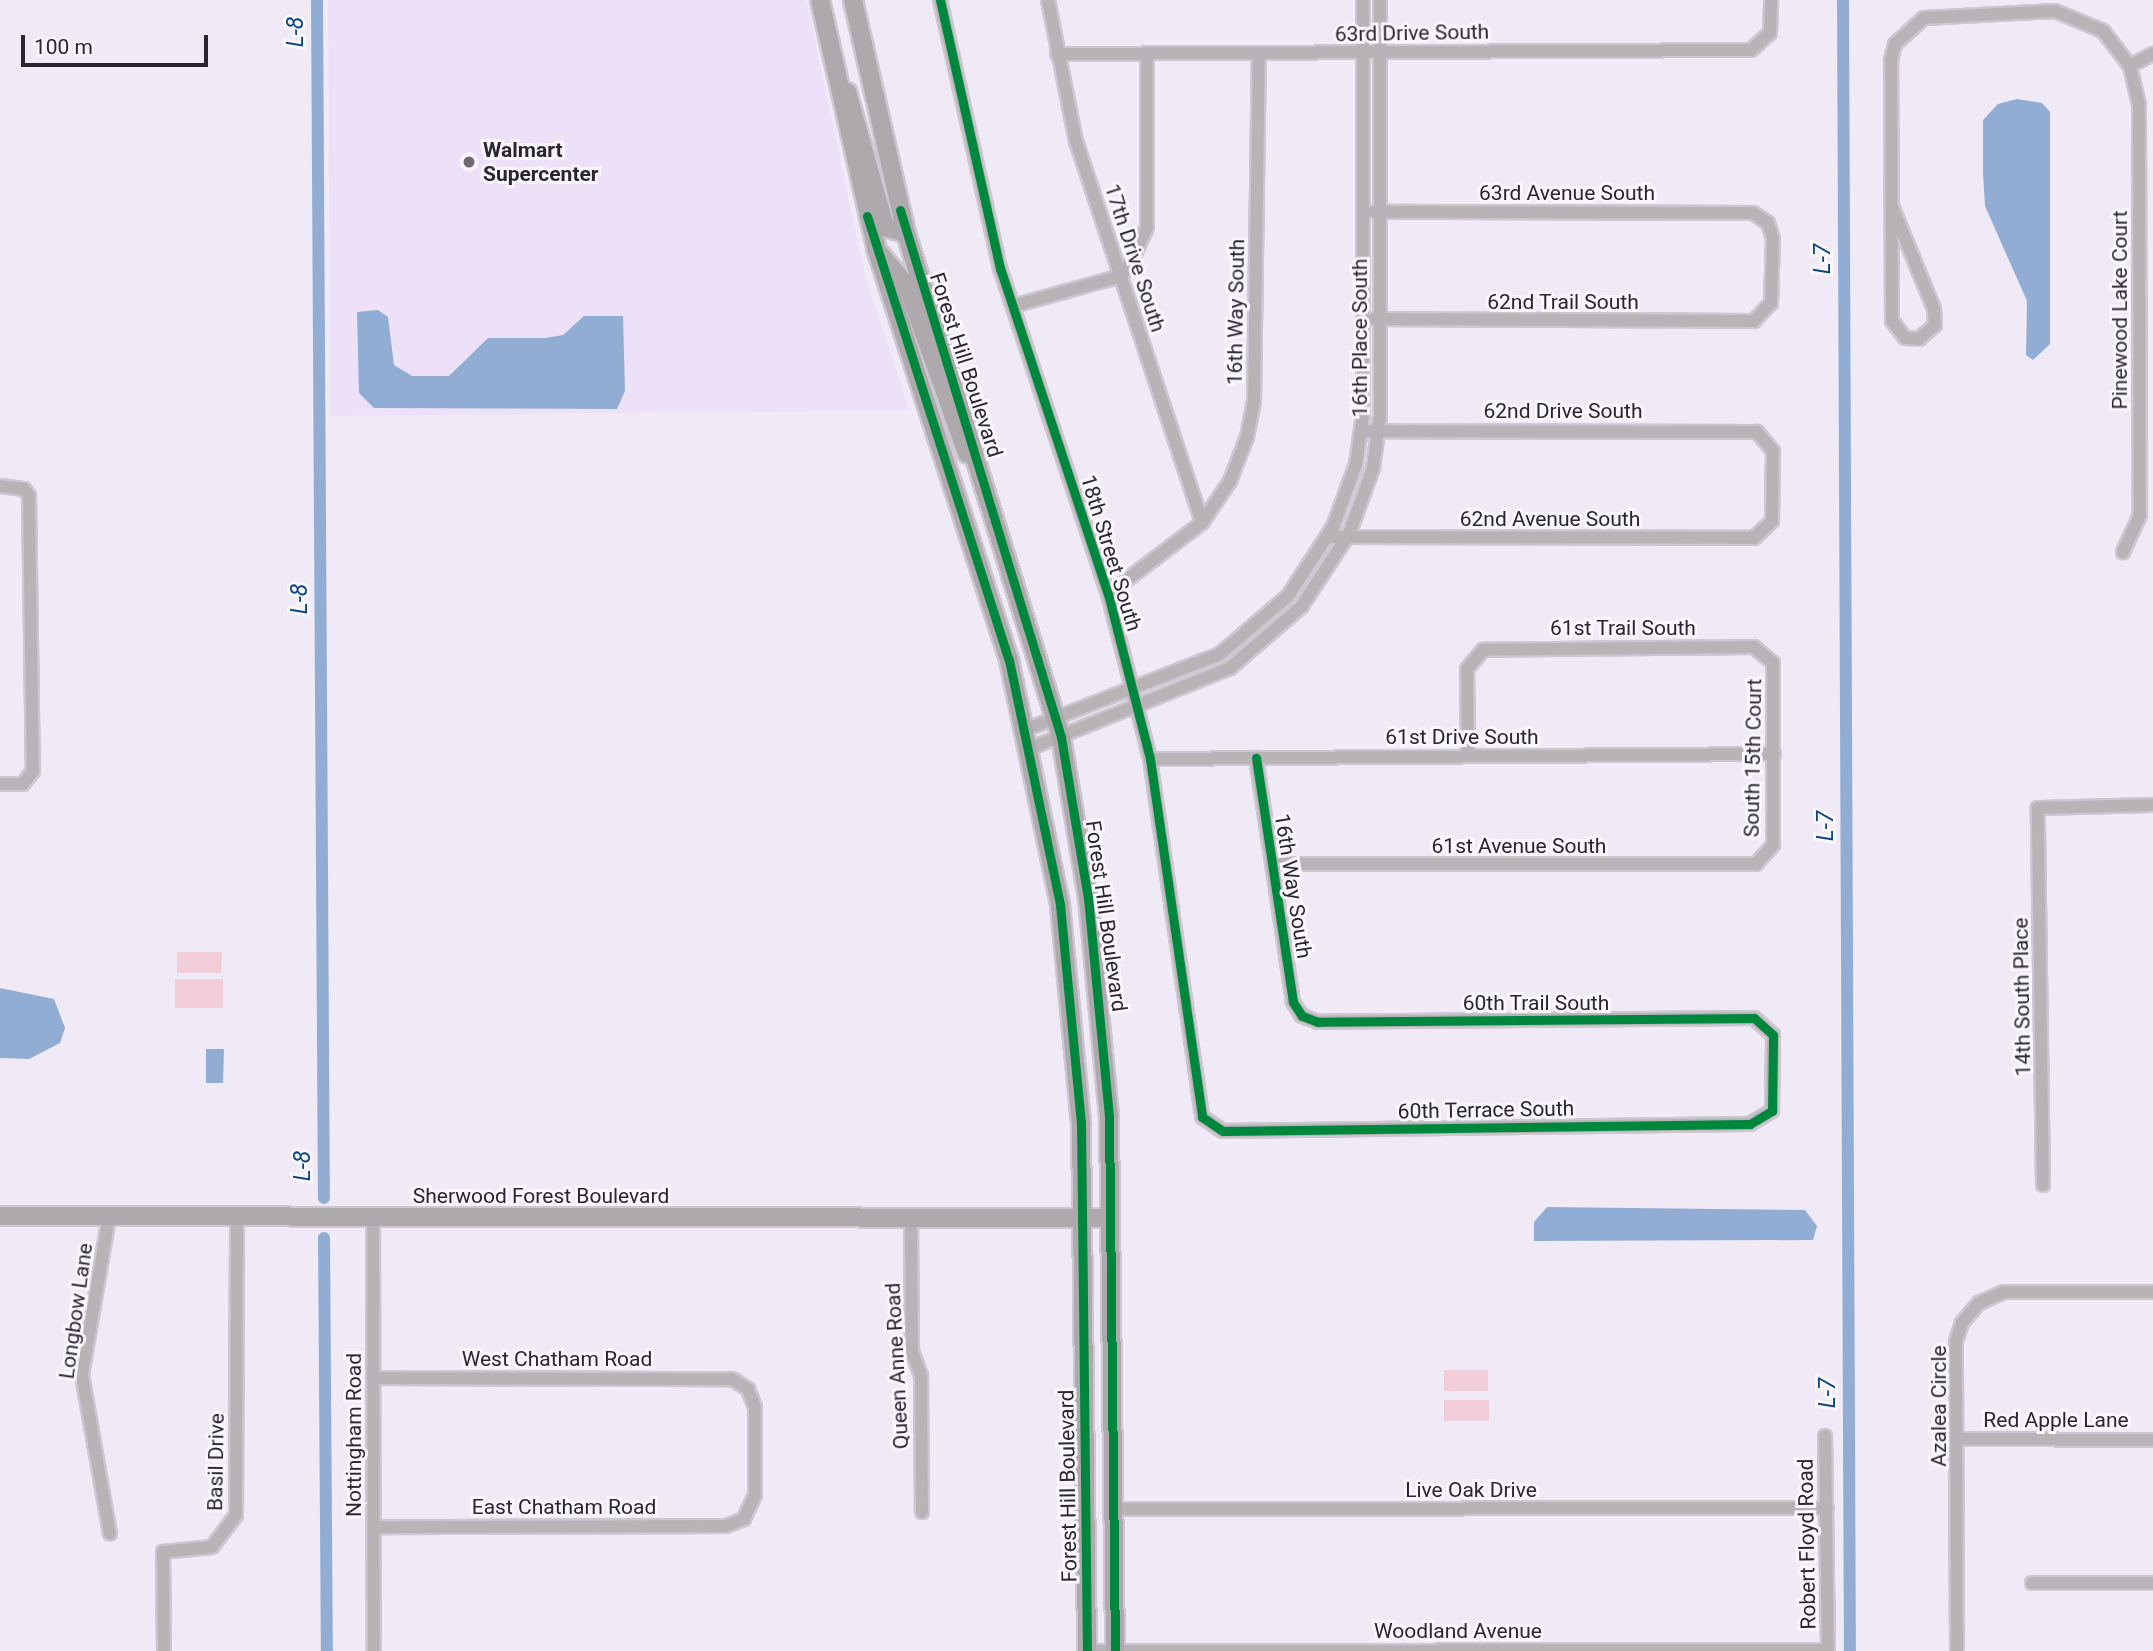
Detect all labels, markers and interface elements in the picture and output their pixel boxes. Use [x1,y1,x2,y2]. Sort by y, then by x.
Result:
water label: L-8 [282,17,310,47]
street label: 63rd Drive South [1335,19,1489,47]
scale bar [24,21,212,65]
text: 100 m [34,35,93,59]
place label: Walmart Supercenter [483,137,599,187]
marker: Walmart Supercenter [461,154,477,170]
street label: 63rd Avenue South [1479,180,1655,206]
street label: 17th Drive South [1099,181,1171,335]
street label: Pinewood Lake Court [2107,210,2133,410]
street label: 16th Way South [1222,239,1250,385]
water label: L-7 [1809,244,1837,274]
street label: 16th Place South [1347,259,1373,417]
street label: Forest Hill Boulevard [924,269,1008,461]
street label: 62nd Trail South [1487,289,1639,315]
street label: 62nd Drive South [1483,398,1643,424]
street label: 18th Street South [1075,472,1147,634]
street label: 62nd Avenue South [1460,506,1640,532]
water label: L-8 [286,584,314,614]
street label: 61st Trail South [1550,615,1696,641]
street label: South 15th Court [1739,678,1767,838]
street label: 61st Drive South [1385,724,1539,750]
water label: L-7 [1812,811,1840,841]
street label: 16th Way South [1269,812,1317,960]
street label: Forest Hill Boulevard [1080,819,1132,1013]
street label: 61st Avenue South [1432,833,1606,859]
street label: 14th South Place [2008,917,2036,1077]
street label: 60th Trail South [1462,990,1610,1016]
street label: 60th Terrace South [1397,1096,1575,1124]
water label: L-8 [289,1151,317,1181]
street label: Sherwood Forest Boulevard [413,1183,669,1209]
street label: Longbow Lane [54,1241,98,1381]
street label: Queen Anne Road [880,1282,914,1450]
street label: Azalea Circle [1926,1345,1952,1467]
street label: West Chatham Road [462,1346,652,1372]
street label: Nottingham Road [341,1353,367,1517]
water label: L-7 [1814,1378,1842,1408]
street label: Forest Hill Boulevard [1054,1389,1082,1583]
street label: Red Apple Lane [1983,1407,2129,1433]
street label: Basil Drive [203,1413,229,1511]
street label: Robert Floyd Road [1793,1458,1821,1630]
street label: Live Oak Drive [1405,1477,1537,1503]
street label: East Chatham Road [472,1494,656,1520]
street label: Woodland Avenue [1374,1618,1542,1644]

